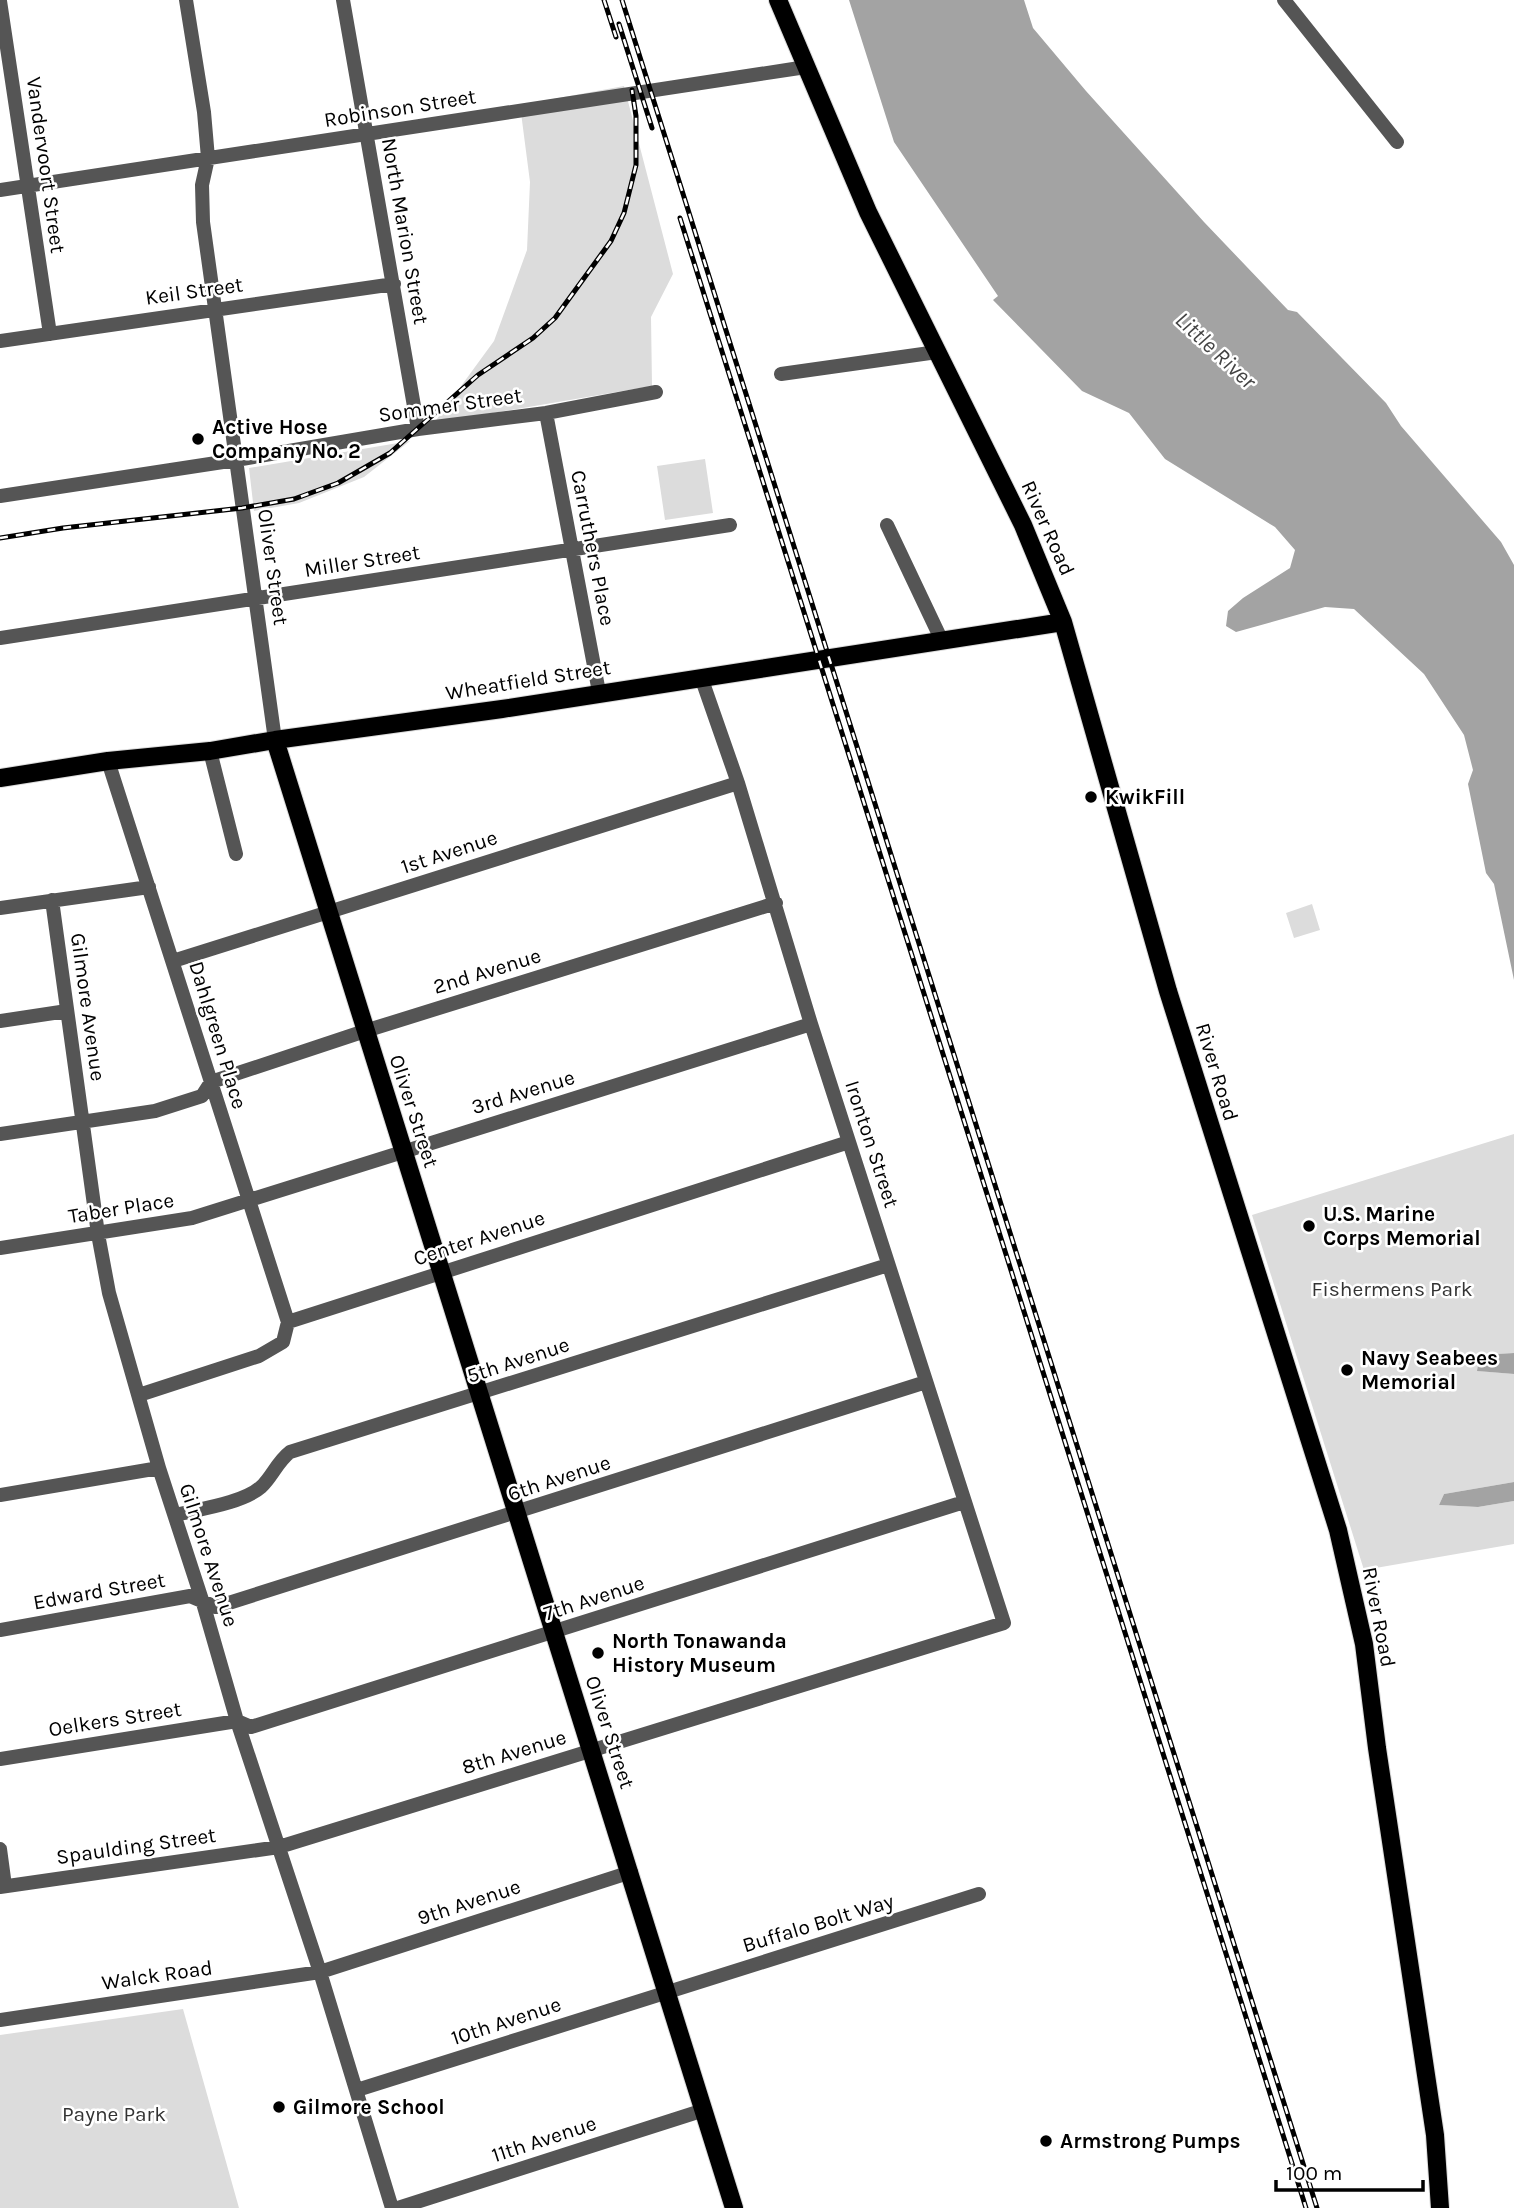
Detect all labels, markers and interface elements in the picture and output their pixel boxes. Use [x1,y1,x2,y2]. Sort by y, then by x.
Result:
street label: Vandervoort Street [22,75,70,255]
street label: Robinson Street [322,84,478,132]
street label: North Marion Street [377,136,433,326]
street label: Keil Street [144,272,244,310]
water label: Little River [1170,306,1262,395]
street label: Sommer Street [377,383,523,427]
place label: Active Hose Company No. 2 [212,415,361,463]
marker: Active Hose Company No. 2 [190,431,206,447]
street label: Carruthers Place [566,468,620,628]
street label: River Road [1016,477,1080,579]
street label: Oliver Street [253,507,293,627]
street label: Miller Street [302,540,422,582]
street label: Wheatfield Street [444,655,612,705]
place label: KwikFill [1105,785,1185,809]
marker: KwikFill [1083,789,1099,805]
street label: 1st Avenue [398,825,500,879]
street label: Gilmore Avenue [66,931,110,1083]
street label: 2nd Avenue [430,943,544,999]
street label: Dahlgreen Place [184,958,252,1112]
street label: River Road [1191,1020,1243,1124]
street label: Oliver Street [384,1052,444,1171]
street label: 3rd Avenue [469,1065,577,1119]
street label: Ironton Street [840,1077,904,1211]
street label: Taber Place [66,1188,176,1228]
place label: U.S. Marine Corps Memorial [1323,1202,1481,1250]
street label: Center Avenue [410,1205,548,1271]
marker: U.S. Marine Corps Memorial [1301,1218,1317,1234]
park label: Fishermens Park [1311,1277,1473,1301]
street label: 5th Avenue [464,1332,572,1388]
place label: Navy Seabees Memorial [1361,1346,1498,1394]
marker: Navy Seabees Memorial [1339,1362,1355,1378]
street label: 6th Avenue [505,1450,613,1506]
street label: Gilmore Avenue [175,1480,243,1630]
street label: River Road [1358,1565,1400,1669]
street label: Edward Street [31,1568,167,1614]
street label: 7th Avenue [541,1570,647,1626]
place label: North Tonawanda History Museum [612,1629,787,1677]
marker: North Tonawanda History Museum [590,1645,606,1661]
street label: Oliver Street [580,1673,640,1792]
street label: Oelkers Street [47,1697,183,1741]
street label: 8th Avenue [459,1725,569,1779]
street label: Spaulding Street [55,1823,217,1869]
street label: 9th Avenue [414,1874,524,1930]
street label: Buffalo Bolt Way [740,1889,897,1957]
street label: Walck Road [100,1955,214,1995]
street label: 10th Avenue [448,1992,564,2050]
place label: Gilmore School [293,2095,445,2119]
marker: Gilmore School [271,2099,287,2115]
park label: Payne Park [62,2102,166,2126]
street label: 11th Avenue [489,2111,599,2167]
place label: Armstrong Pumps [1060,2129,1241,2153]
marker: Armstrong Pumps [1038,2133,1054,2149]
scale bar [1276,2148,1423,2192]
text: 100 m [1286,2161,1343,2185]

